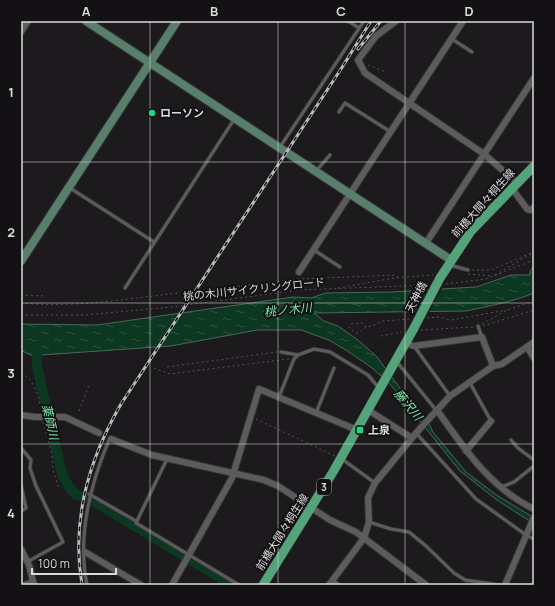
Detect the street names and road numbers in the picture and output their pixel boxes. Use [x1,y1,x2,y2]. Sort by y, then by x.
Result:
street label: 前橋大間々桐生線 [448,165,518,240]
street label: 桃の木川サイクリングロード [182,274,326,303]
street label: 天神橋 [401,279,430,315]
road number: 3 [317,479,331,495]
street label: 前橋大間々桐生線 [252,490,311,573]

